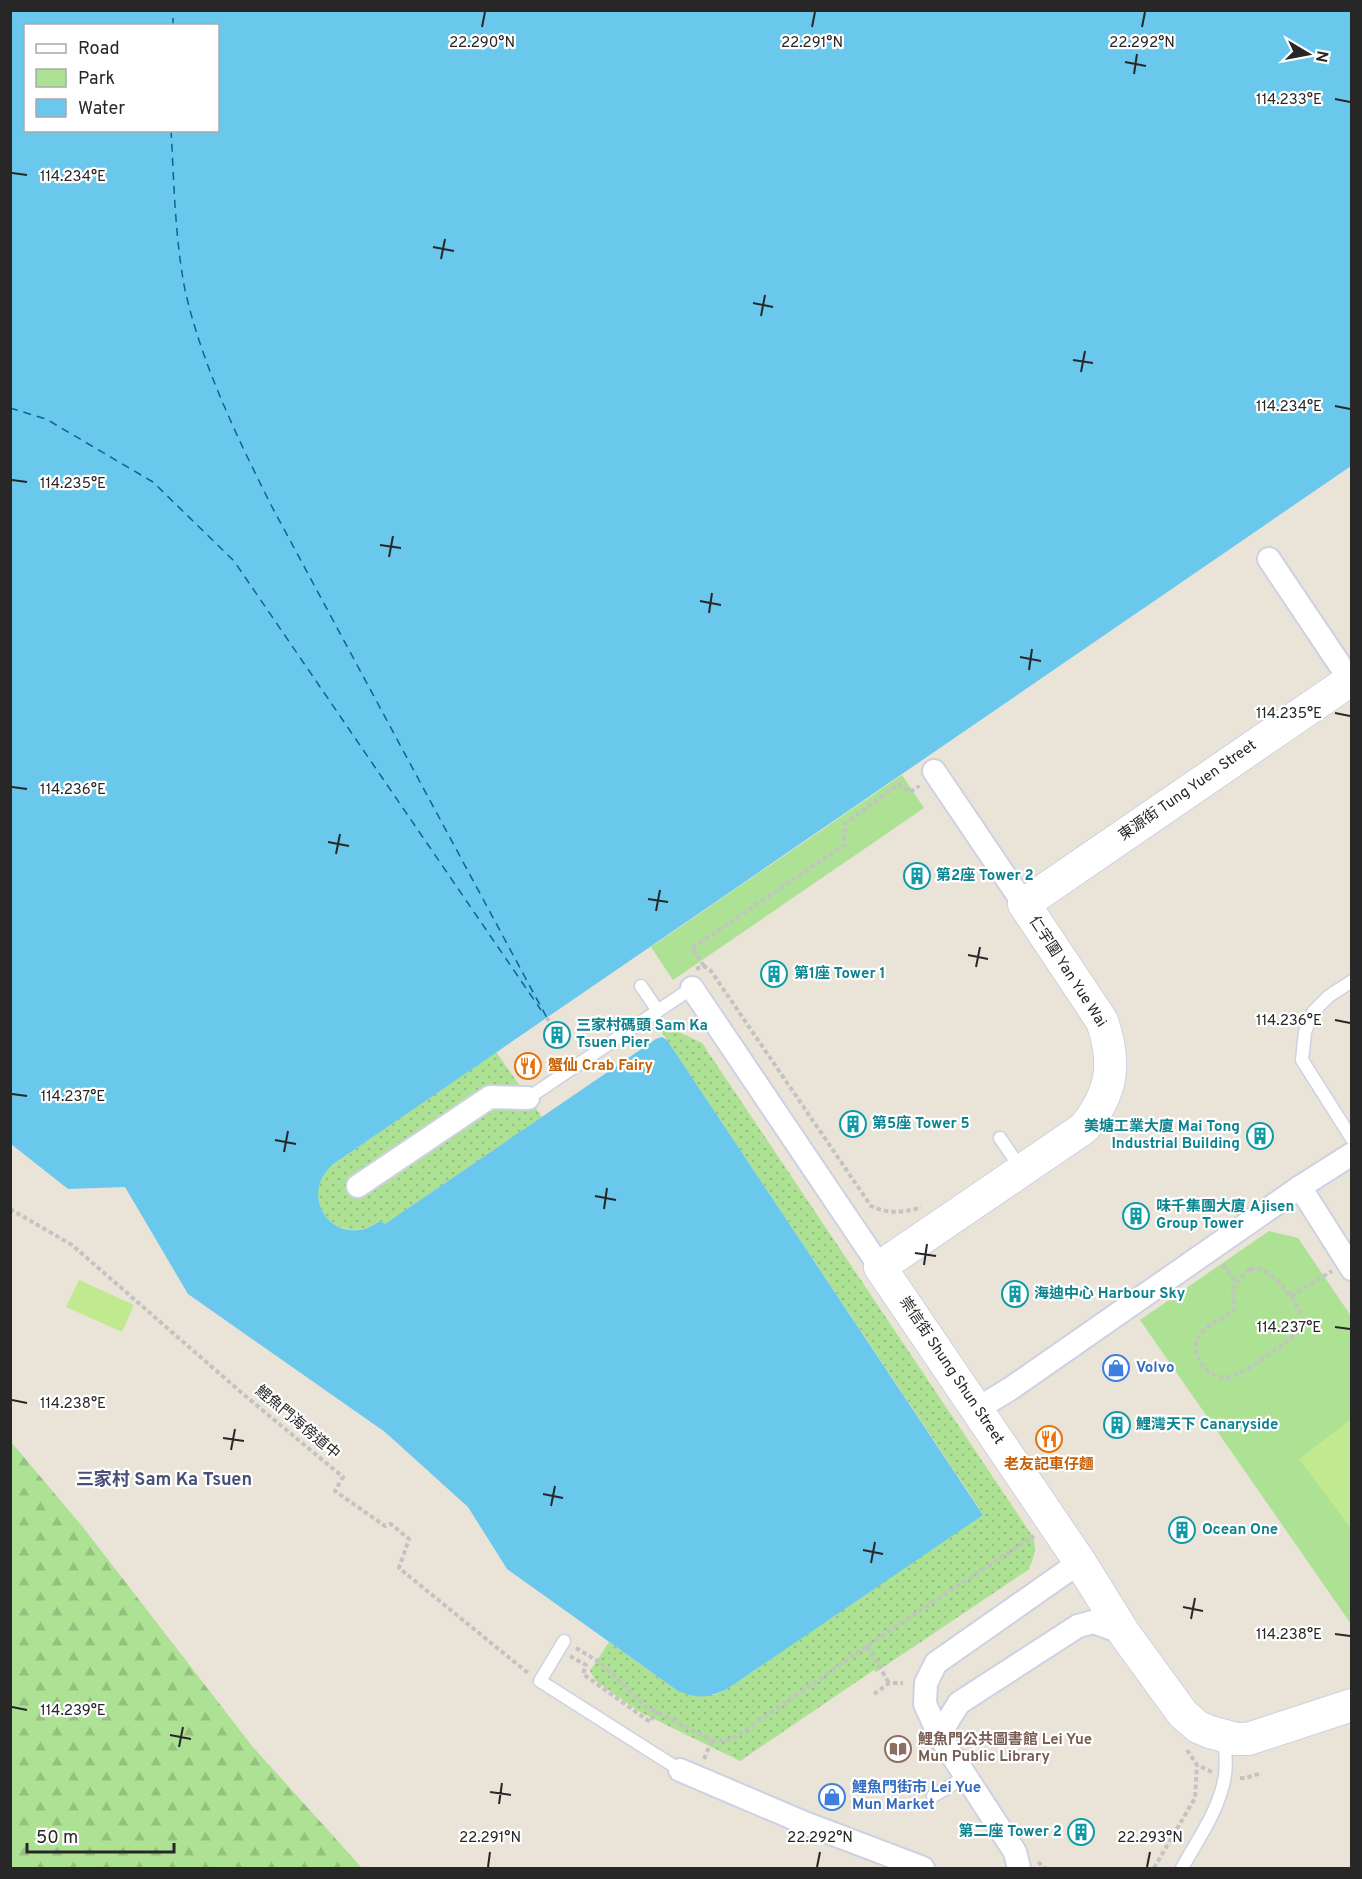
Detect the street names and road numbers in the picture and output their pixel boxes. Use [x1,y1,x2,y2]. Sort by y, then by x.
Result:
street label: 東源街 Tung Yuen Street [1115,736,1261,846]
street label: 仁宇圍 Yan Yue Wai [1024,913,1110,1031]
street label: 崇信街 Shung Shun Street [894,1293,1008,1449]
street label: 鯉魚門海傍道中 [251,1381,344,1464]

